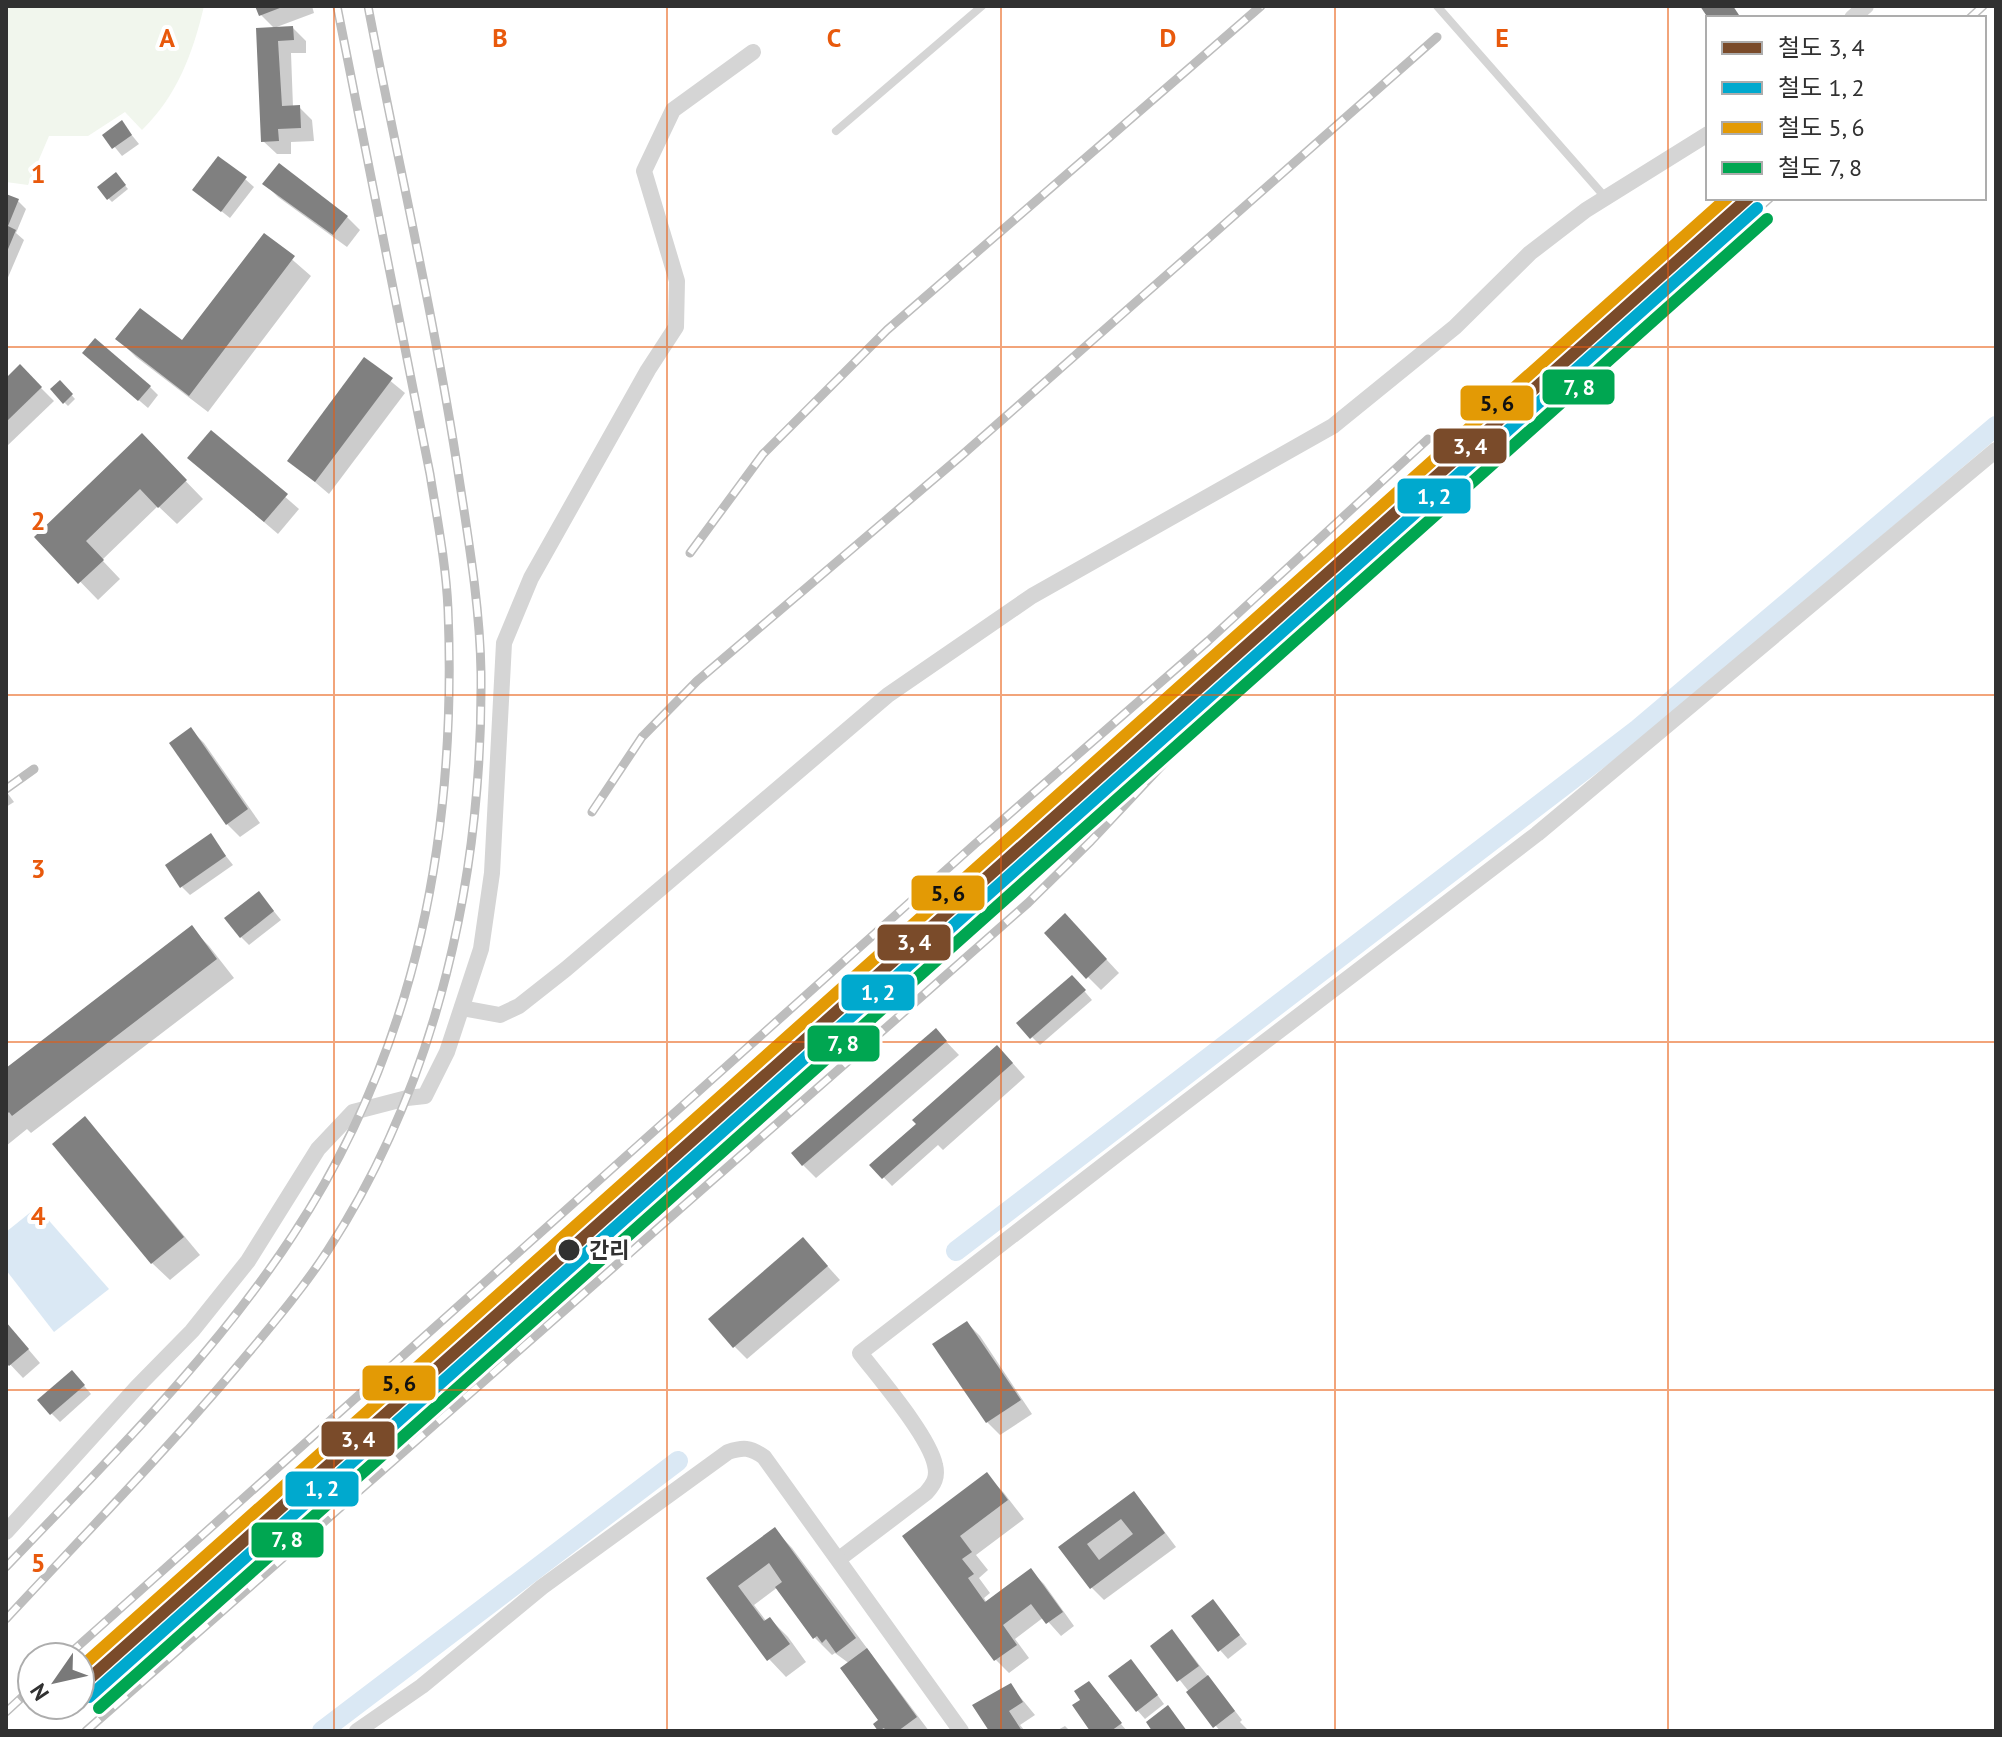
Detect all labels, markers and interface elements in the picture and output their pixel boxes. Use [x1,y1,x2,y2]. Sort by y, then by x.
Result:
legend [1706,16,1986,200]
text: A [159,21,175,54]
text: B [492,21,508,54]
text: C [827,21,841,54]
text: D [1160,21,1176,54]
text: E [1495,21,1509,54]
text: 철도 3, 4 [1778,32,1865,63]
text: 철도 1, 2 [1778,72,1865,103]
text: 철도 5, 6 [1778,112,1865,143]
text: 철도 7, 8 [1778,152,1862,183]
text: 1 [31,157,45,190]
line badge: 7, 8 [1541,368,1616,406]
text: 7, 8 [1563,373,1595,401]
line badge: 5, 6 [1459,384,1535,422]
text: 5, 6 [1480,389,1514,417]
line badge: 3, 4 [1432,427,1508,465]
text: 3, 4 [1453,432,1488,460]
line badge: 1, 2 [1396,477,1472,515]
text: 1, 2 [1417,482,1451,510]
text: 2 [31,504,45,537]
text: 3 [31,852,45,885]
line badge: 5, 6 [910,874,986,912]
text: 5, 6 [931,879,965,907]
line badge: 3, 4 [876,923,952,962]
text: 3, 4 [897,928,932,956]
line badge: 1, 2 [840,973,916,1012]
text: 1, 2 [861,978,895,1006]
line badge: 7, 8 [806,1024,881,1063]
text: 7, 8 [827,1029,859,1057]
text: 4 [31,1199,46,1232]
place label: 간리 [589,1236,629,1264]
marker: 간리 [556,1237,582,1263]
line badge: 5, 6 [361,1364,437,1402]
text: 5, 6 [382,1369,416,1397]
line badge: 3, 4 [320,1420,396,1458]
text: 3, 4 [341,1425,376,1453]
line badge: 1, 2 [284,1470,360,1508]
text: 1, 2 [305,1474,339,1502]
line badge: 7, 8 [250,1521,325,1559]
text: 7, 8 [271,1525,303,1553]
text: 5 [31,1546,45,1579]
north arrow [16,1641,96,1721]
text: N [24,1678,55,1706]

